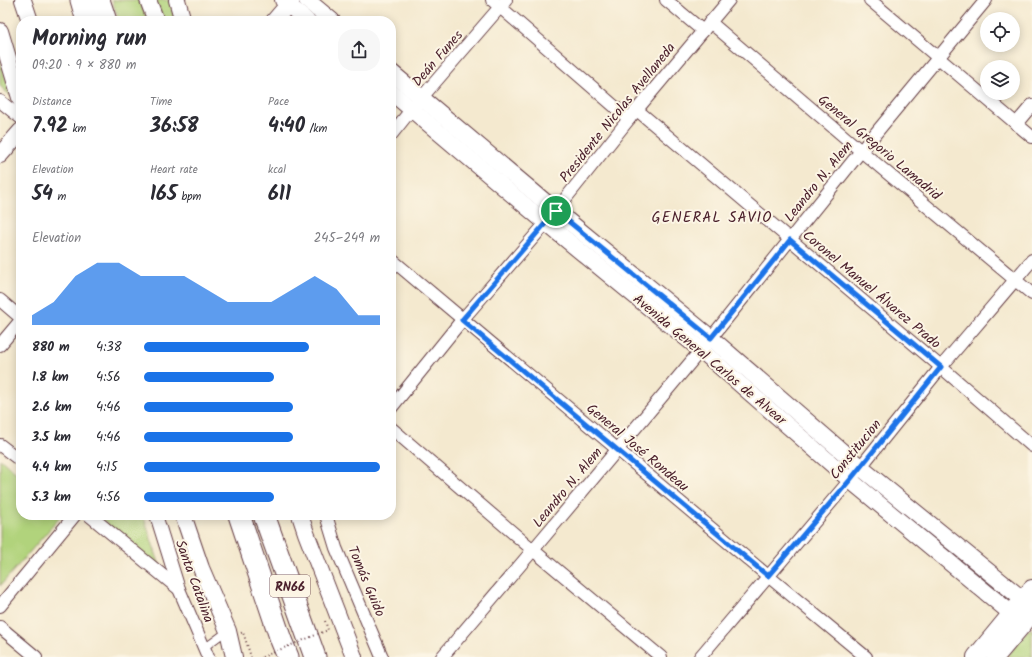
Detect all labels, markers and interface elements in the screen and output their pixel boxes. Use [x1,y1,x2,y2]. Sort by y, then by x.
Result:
map controls [980,12,1020,100]
button: locate [980,12,1020,52]
text: Morning run [32,22,147,57]
street label: Deán Funes [407,25,469,92]
button: share [338,29,380,71]
street label: Presidente Nicolas Avellaneda [554,38,681,187]
text: 09:20 · 9 × 880 m [32,55,136,76]
button: layers [980,60,1020,100]
street label: General Gregorio Lamadrid [813,89,947,207]
text: Distance [32,93,72,111]
text: Time [150,93,172,111]
text: Pace [268,93,289,111]
text: 7.92 [32,111,68,143]
text: 36:58 [150,111,199,143]
text: 4:40 [268,111,305,143]
text: km [68,120,86,138]
text: /km [305,120,327,138]
street label: Leandro N. Alem [779,136,859,227]
text: Elevation [32,161,74,179]
text: Heart rate [150,161,198,179]
text: kcal [268,161,286,179]
text: 54 [32,179,53,211]
text: 165 [150,179,177,211]
text: 611 [268,179,291,211]
text: m [53,188,66,206]
text: bpm [177,188,201,206]
pin [539,194,573,228]
icon: arrive [545,200,567,222]
district label: GENERAL SAVIO [652,206,772,230]
street label: Coronel Manuel Álvarez Prado [797,225,945,354]
text: Elevation [32,228,81,249]
text: 245–249 m [314,228,380,249]
street label: Avenida General Carlos de Alvear [628,289,792,432]
text: 880 m [32,337,70,358]
text: 4:38 [96,337,122,358]
text: 1.8 km [32,367,69,388]
text: 4:56 [96,367,121,388]
text: 2.6 km [32,397,72,418]
text: 4:46 [96,397,121,418]
street label: General José Rondeau [581,398,694,498]
street label: Constitucion [824,415,887,485]
text: 3.5 km [32,427,71,448]
text: 4:46 [96,427,121,448]
street label: Leandro N. Alem [527,443,608,533]
text: 4.4 km [32,457,71,478]
text: 4:15 [96,457,117,478]
text: 5.3 km [32,487,71,508]
text: 4:56 [96,487,121,508]
street label: Santa Catalina [169,537,219,626]
street label: Tomás Guido [341,543,391,620]
road number: RN66 [270,575,310,597]

